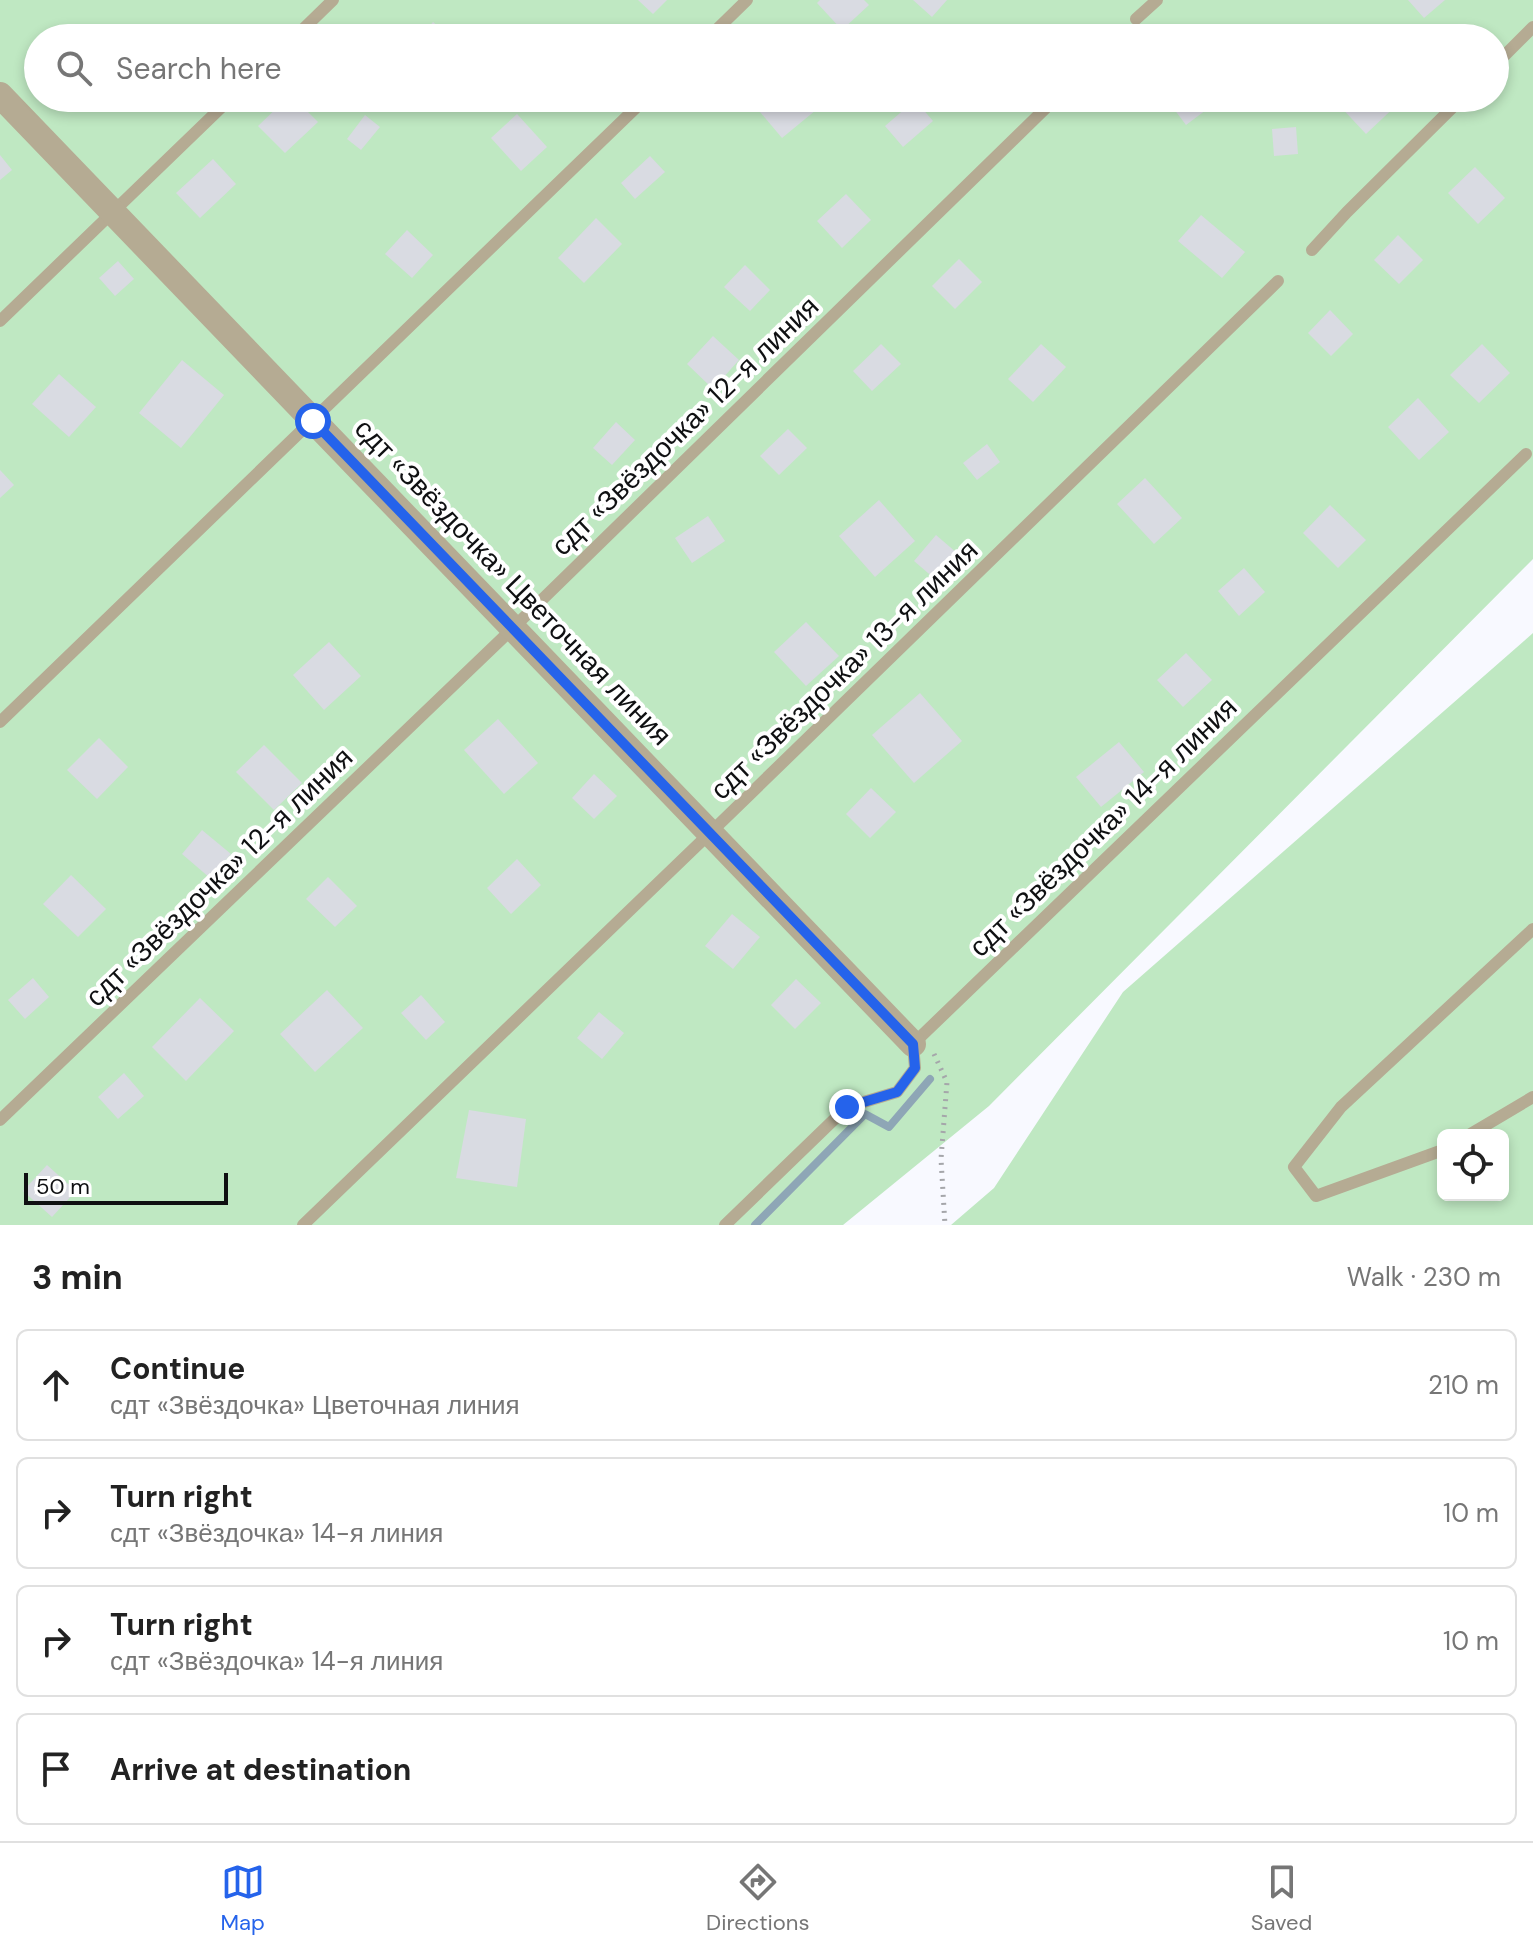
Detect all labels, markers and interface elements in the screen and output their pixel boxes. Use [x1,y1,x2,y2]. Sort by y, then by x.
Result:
search box [24,24,1509,112]
icon: search [52,46,96,90]
text: Search here [116,49,282,88]
street label: сдт «Звёздочка» 12-я линия [543,288,827,564]
route start [295,403,331,439]
street label: сдт «Звёздочка» Цветочная линия [346,410,680,754]
street label: сдт «Звёздочка» 13-я линия [702,532,986,808]
street label: сдт «Звёздочка» 14-я линия [961,689,1245,965]
street label: сдт «Звёздочка» 12-я линия [77,739,361,1015]
route end [829,1089,865,1125]
map controls [1437,1129,1509,1201]
button: locate [1437,1129,1509,1201]
scale bar [24,1169,228,1205]
text: 50 m [36,1172,90,1201]
text: 3 min [32,1255,123,1300]
text: Walk · 230 m [1347,1260,1501,1294]
text: Continue [110,1349,245,1388]
icon: ahead [34,1363,78,1407]
text: 210 m [1428,1368,1499,1402]
text: сдт «Звёздочка» Цветочная линия [110,1388,520,1422]
text: Turn right [110,1477,253,1516]
icon: right [34,1491,78,1535]
text: 10 m [1443,1496,1499,1530]
text: сдт «Звёздочка» 14-я линия [110,1516,443,1550]
text: Turn right [110,1605,253,1644]
icon: right [34,1619,78,1663]
text: 10 m [1443,1624,1499,1658]
text: сдт «Звёздочка» 14-я линия [110,1644,443,1678]
icon: arrive [34,1747,78,1791]
text: Arrive at destination [110,1750,411,1789]
tab: Map [221,1860,265,1937]
tab: Directions [706,1860,810,1937]
tab: Saved [1251,1860,1312,1937]

